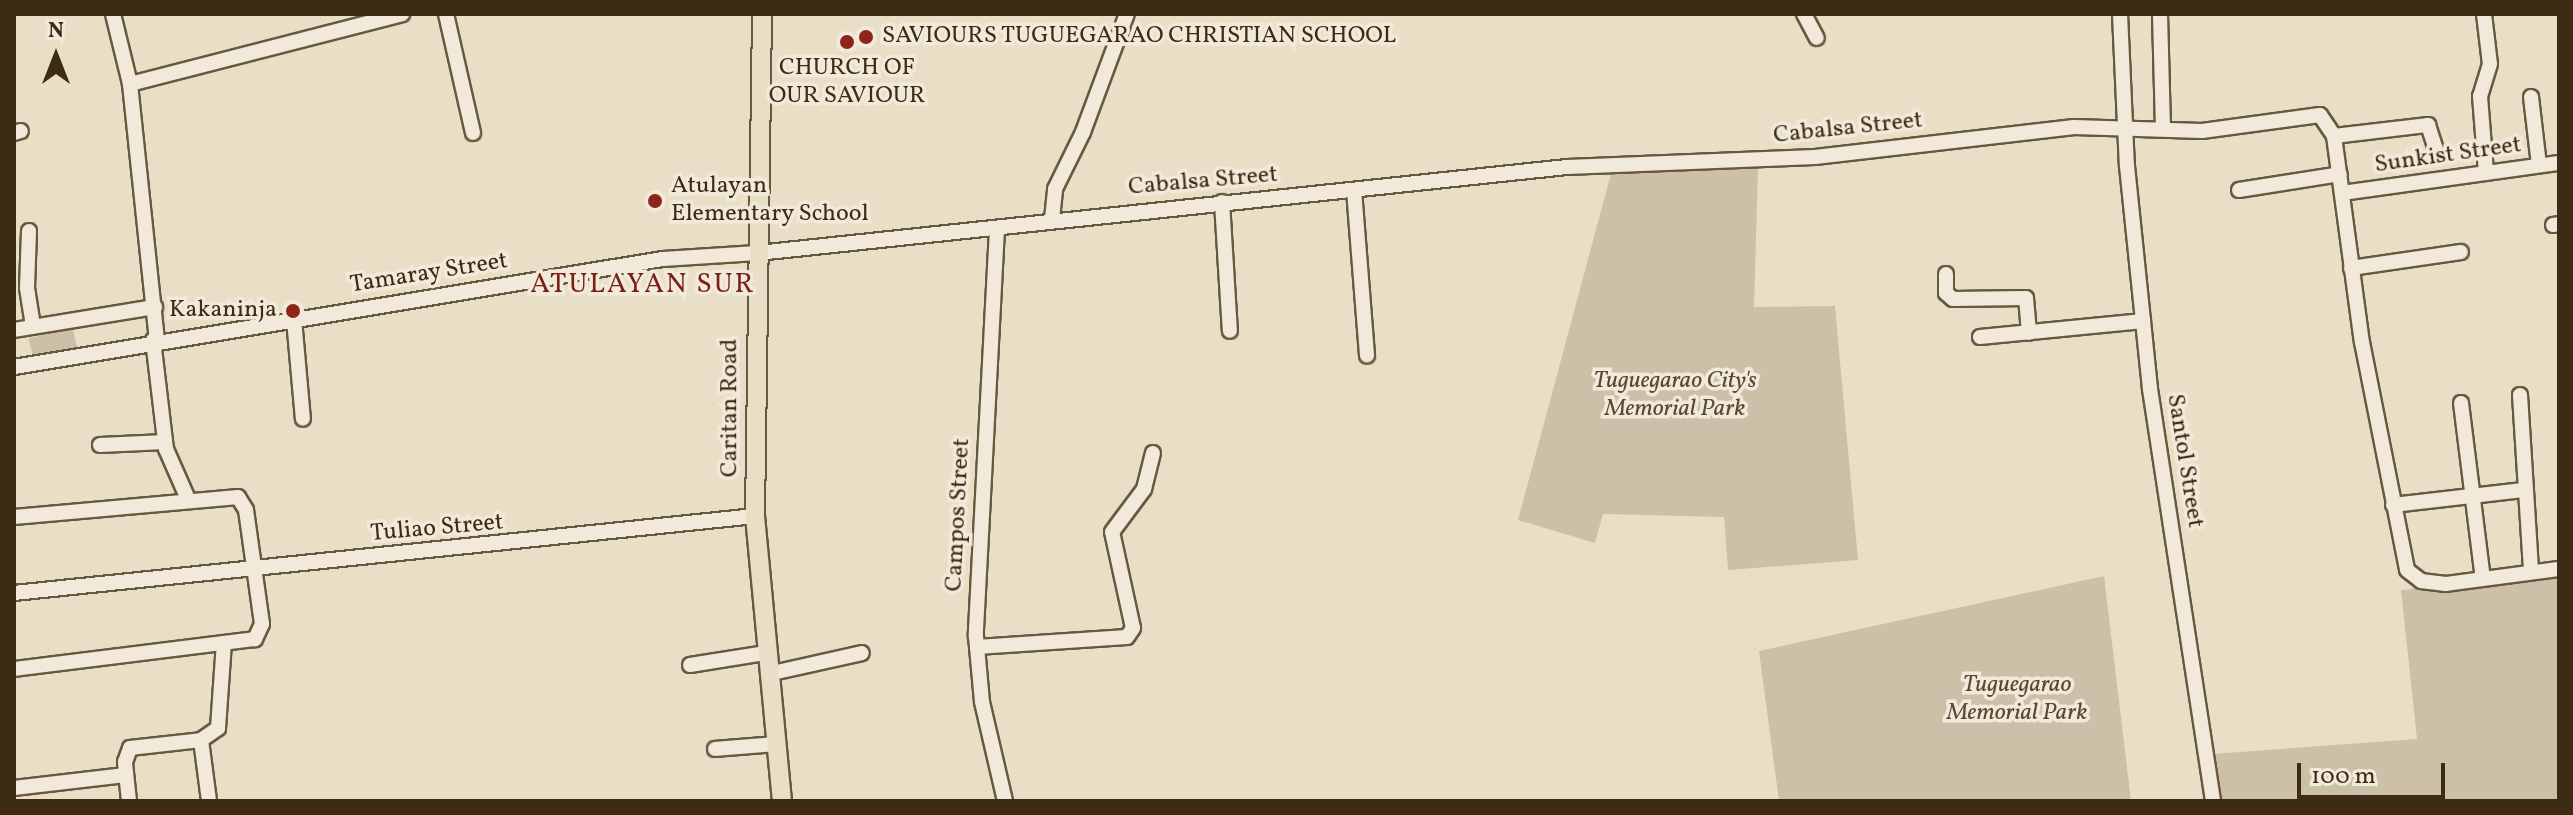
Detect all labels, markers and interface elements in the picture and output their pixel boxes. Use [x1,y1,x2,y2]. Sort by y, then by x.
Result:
north arrow [16,16,96,96]
text: N [48,16,64,47]
place label: SAVIOURS TUGUEGARAO CHRISTIAN SCHOOL [882,23,1397,51]
marker: SAVIOURS TUGUEGARAO CHRISTIAN SCHOOL [857,28,875,46]
marker: CHURCH OF OUR SAVIOUR [838,33,856,51]
place label: CHURCH OF OUR SAVIOUR [769,55,925,111]
street label: Cabalsa Street [1772,107,1924,151]
street label: Sunkist Street [2373,131,2523,181]
street label: Cabalsa Street [1127,161,1279,203]
place label: Atulayan Elementary School [671,173,869,229]
marker: Atulayan Elementary School [646,192,664,210]
street label: Tamaray Street [348,247,510,301]
district label: ATULAYAN SUR [530,268,756,302]
place label: Kakaninja [169,297,277,325]
marker: Kakaninja [284,302,302,320]
street label: Caritan Road [717,339,745,477]
park label: Tuguegarao City's Memorial Park [1593,368,1757,424]
street label: Santol Street [2159,392,2209,530]
street label: Campos Street [941,438,977,592]
street label: Tuliao Street [369,509,505,549]
park label: Tuguegarao Memorial Park [1947,672,2087,728]
scale bar [2301,747,2449,797]
text: 100 m [2311,760,2376,794]

